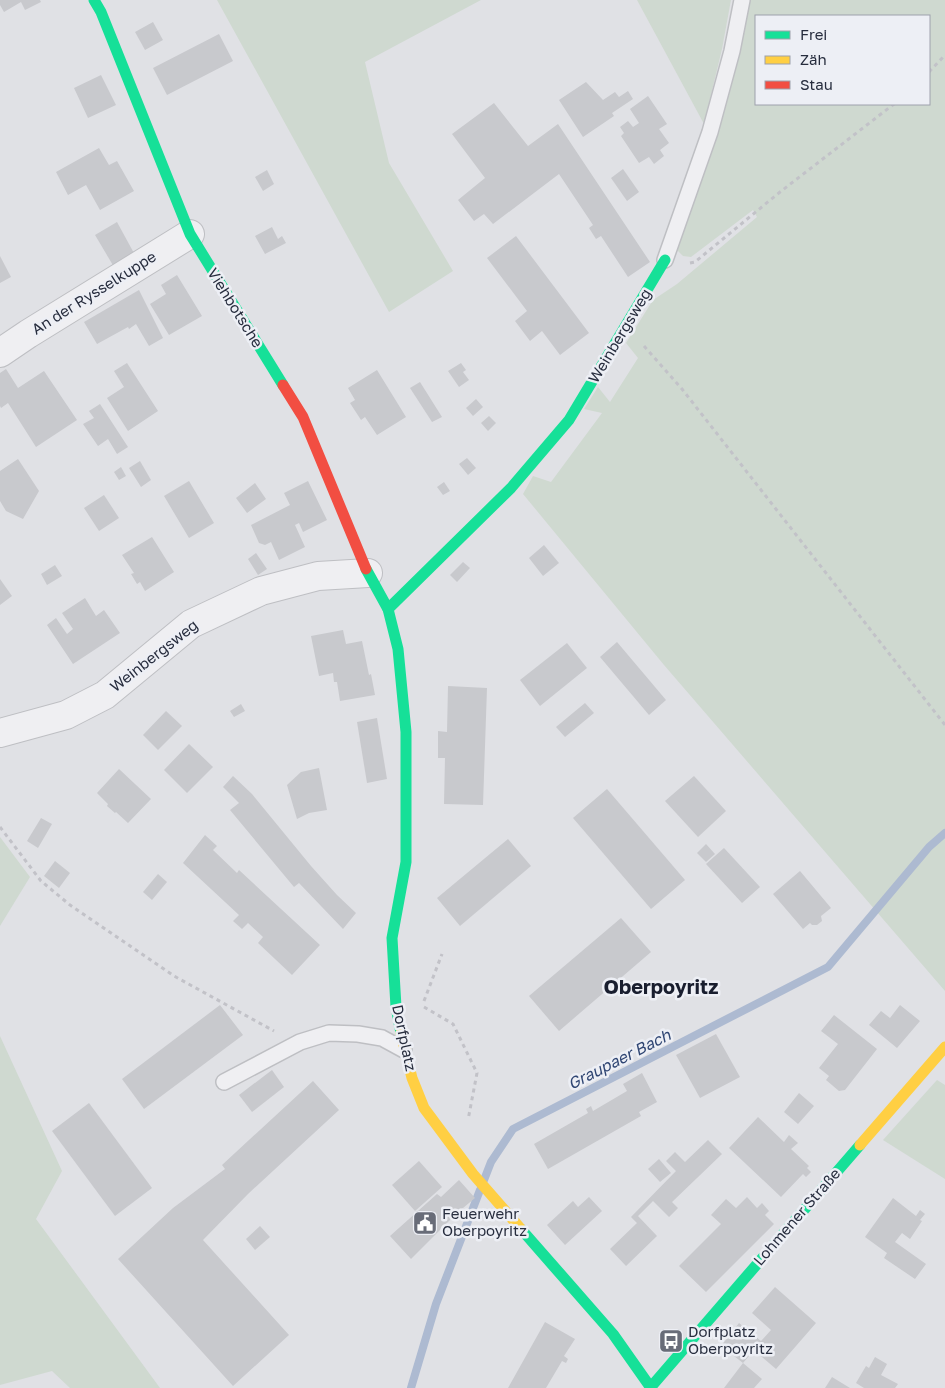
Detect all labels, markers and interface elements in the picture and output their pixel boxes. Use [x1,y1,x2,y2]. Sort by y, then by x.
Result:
legend [755,15,930,105]
text: Frei [800,25,827,43]
text: Zäh [800,50,827,68]
text: Stau [800,75,833,93]
street label: An der Rysselkuppe [28,246,159,338]
street label: Viehbotsche [204,264,268,351]
street label: Weinbergsweg [584,285,654,386]
street label: Weinbergsweg [106,615,201,695]
district label: Oberpoyritz [604,974,718,998]
street label: Dorfplatz [389,1003,421,1073]
water label: Graupaer Bach [564,1024,675,1094]
street label: Lohmener Straße [749,1164,844,1269]
place label: Feuerwehr Oberpoyritz [442,1204,527,1239]
public building icon: Feuerwehr Oberpoyritz [412,1210,438,1236]
place label: Dorfplatz Oberpoyritz [688,1322,773,1357]
bus stop icon: Dorfplatz Oberpoyritz [658,1328,684,1354]

